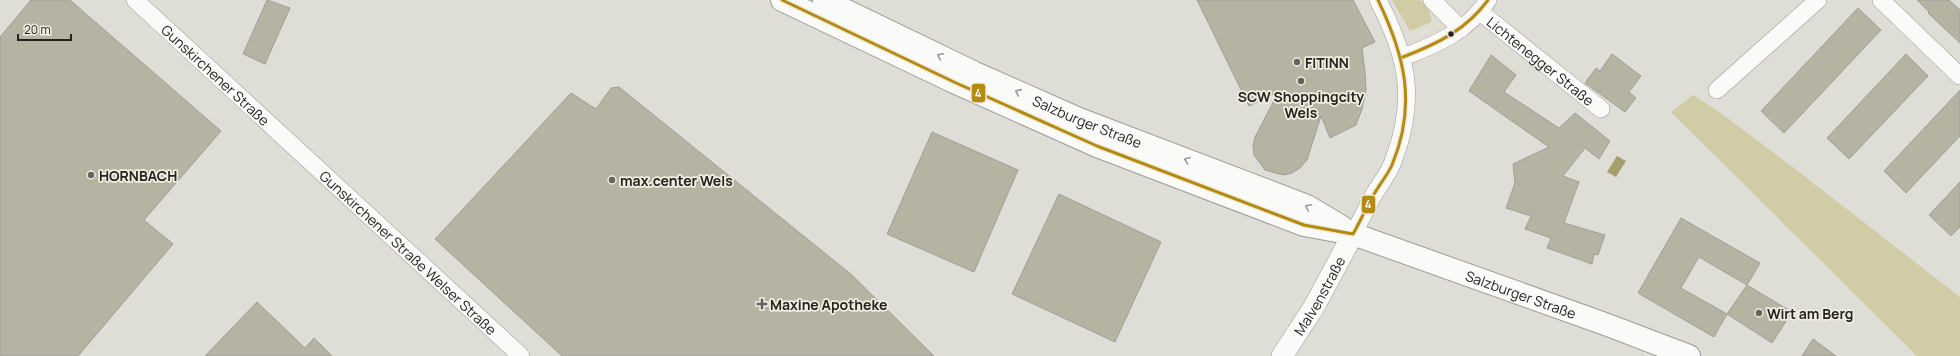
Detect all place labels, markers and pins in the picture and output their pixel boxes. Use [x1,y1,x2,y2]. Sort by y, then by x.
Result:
unlabelled marker [1446,29,1456,39]
place label: FITINN [1305,53,1349,72]
marker: FITINN [1292,57,1302,67]
marker: SCW Shoppingcity Wels [1296,76,1306,86]
place label: SCW Shoppingcity Wels [1238,87,1364,122]
place label: HORNBACH [99,166,177,185]
marker: HORNBACH [86,170,96,180]
place label: max.center Wels [620,171,733,190]
marker: max.center Wels [607,175,617,185]
place label: Maxine Apotheke [770,295,887,314]
marker: Maxine Apotheke [757,299,767,309]
place label: Wirt am Berg [1767,304,1853,323]
marker: Wirt am Berg [1754,308,1764,318]

